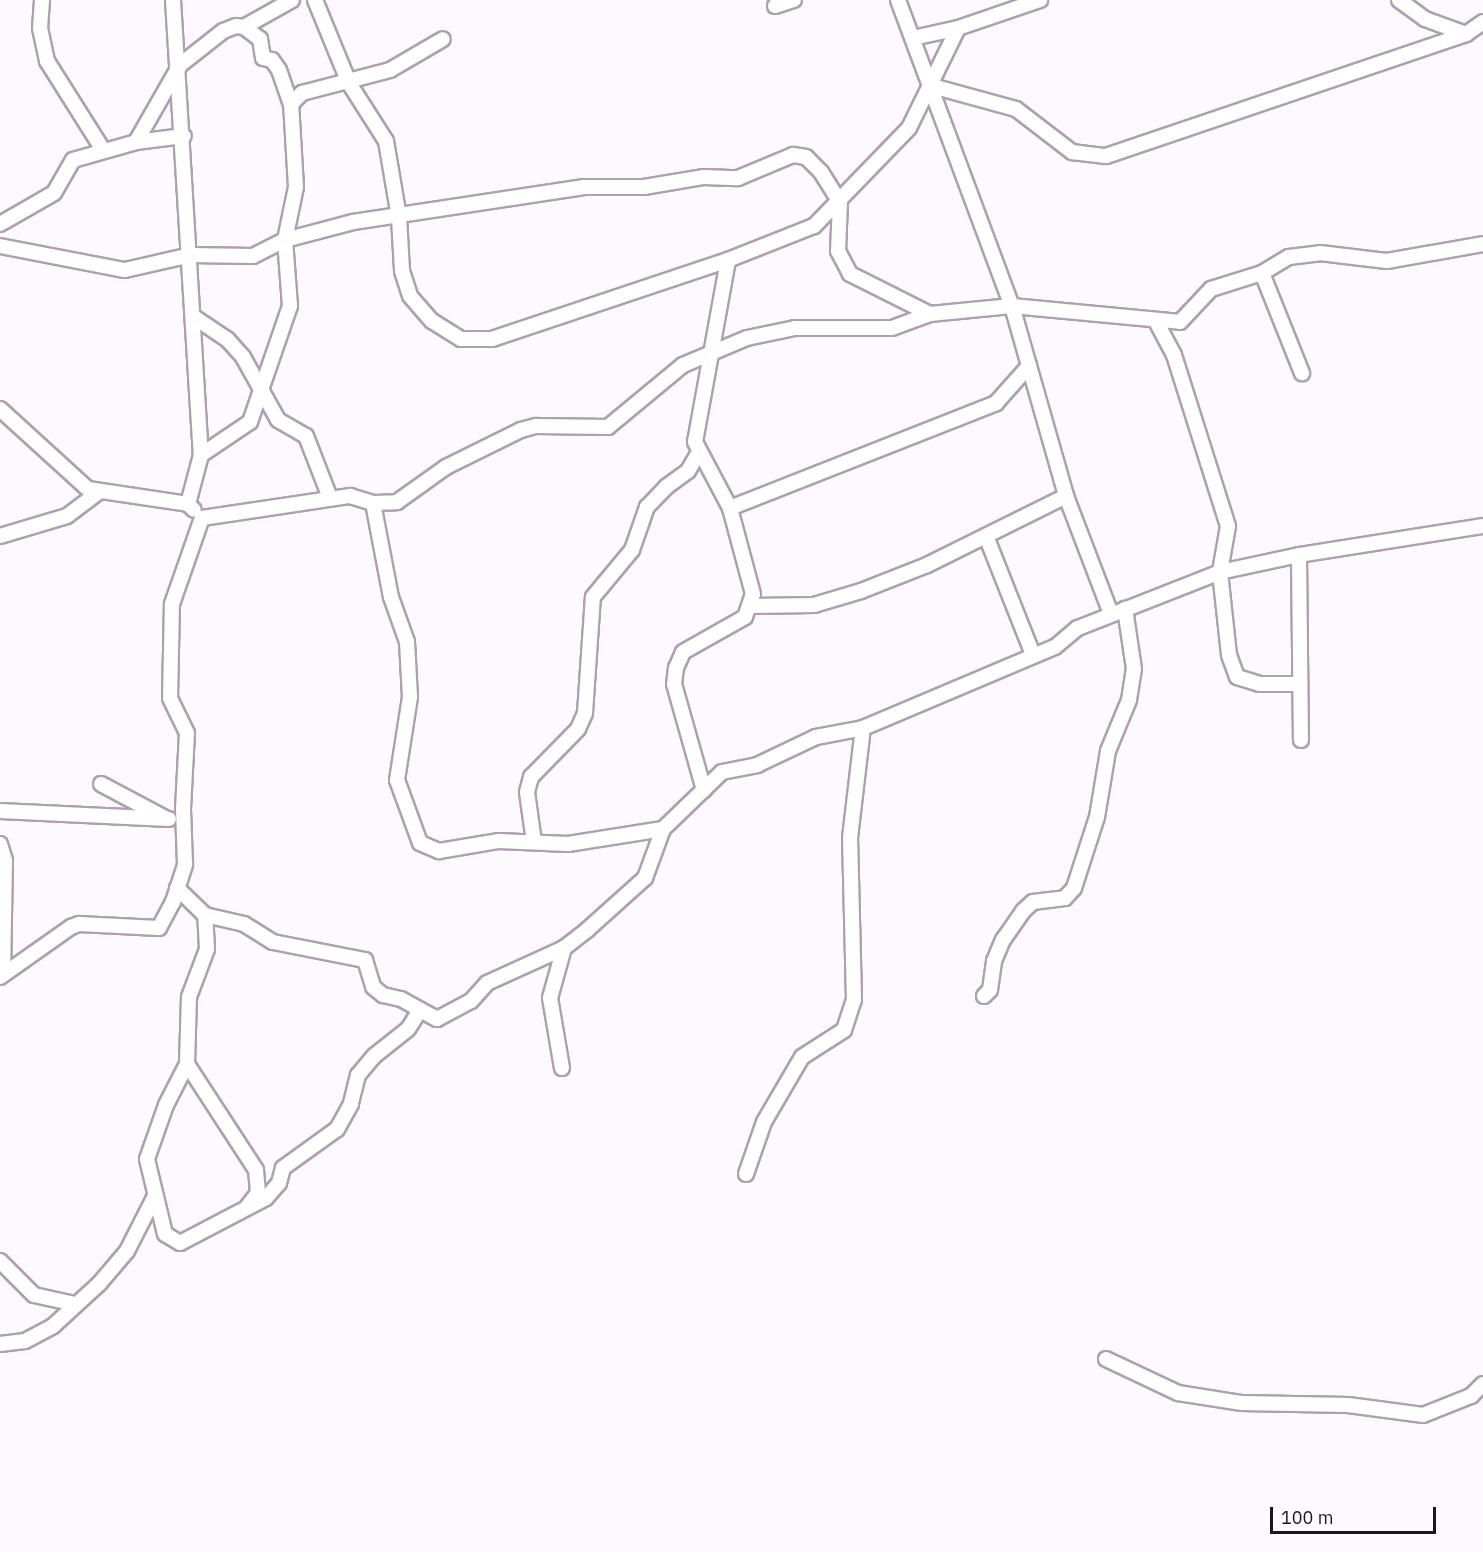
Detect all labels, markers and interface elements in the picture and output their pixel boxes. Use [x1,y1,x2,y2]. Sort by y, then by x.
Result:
scale bar [1273,1495,1440,1533]
text: 100 m [1281,1506,1333,1529]

